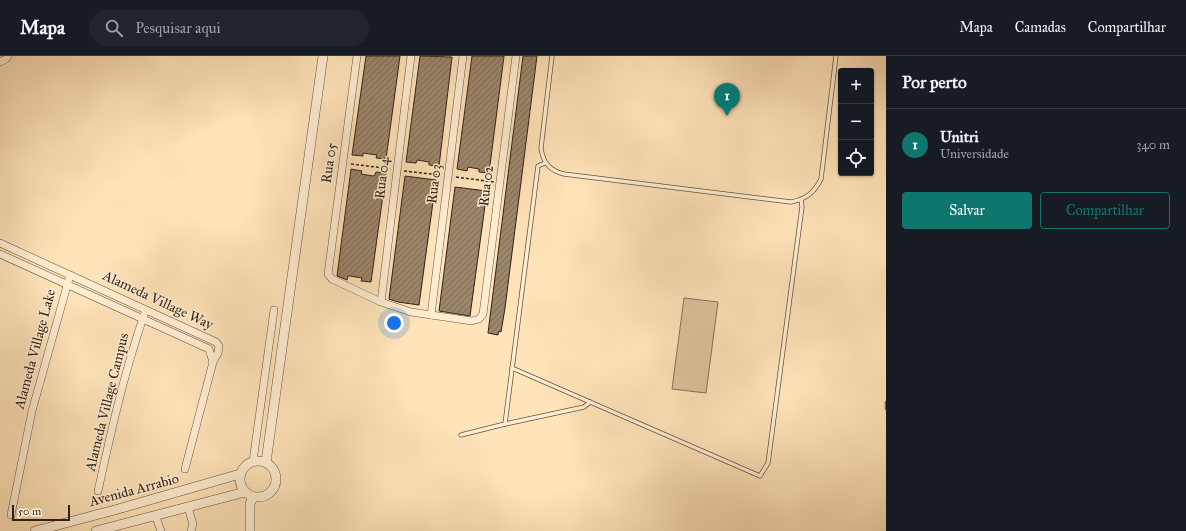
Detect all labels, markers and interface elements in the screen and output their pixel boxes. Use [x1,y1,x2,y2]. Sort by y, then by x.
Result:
search box [89,10,369,46]
text: Mapa [20,16,65,39]
icon: search [103,17,125,39]
text: Pesquisar aqui [135,19,221,37]
text: Mapa [959,19,993,36]
text: Camadas [1015,19,1066,36]
text: Compartilhar [1088,19,1166,36]
map controls [838,68,874,176]
button: + [838,68,874,104]
text: Por perto [902,72,967,93]
pin: 1 [714,83,740,116]
button: − [838,104,874,140]
text: Unitri [940,128,979,146]
text: 1 [912,137,918,153]
text: 340 m [1136,137,1170,153]
button: locate [838,140,874,176]
street label: Rua 05 [318,141,340,184]
text: Universidade [940,146,1009,162]
street label: Rua 04 [371,155,393,200]
street label: Rua 03 [423,163,445,205]
street label: Rua 02 [475,164,497,207]
button: Salvar [902,192,1032,229]
button: Compartilhar [1040,192,1170,229]
street label: Alameda Village Way [99,267,216,333]
street label: Alameda Village Lake [11,287,59,412]
your location [384,313,404,333]
street label: Alameda Village Campus [81,331,132,474]
street label: Avenida Arrabio [86,470,181,510]
scale bar [12,503,70,522]
text: 50 m [18,505,41,518]

